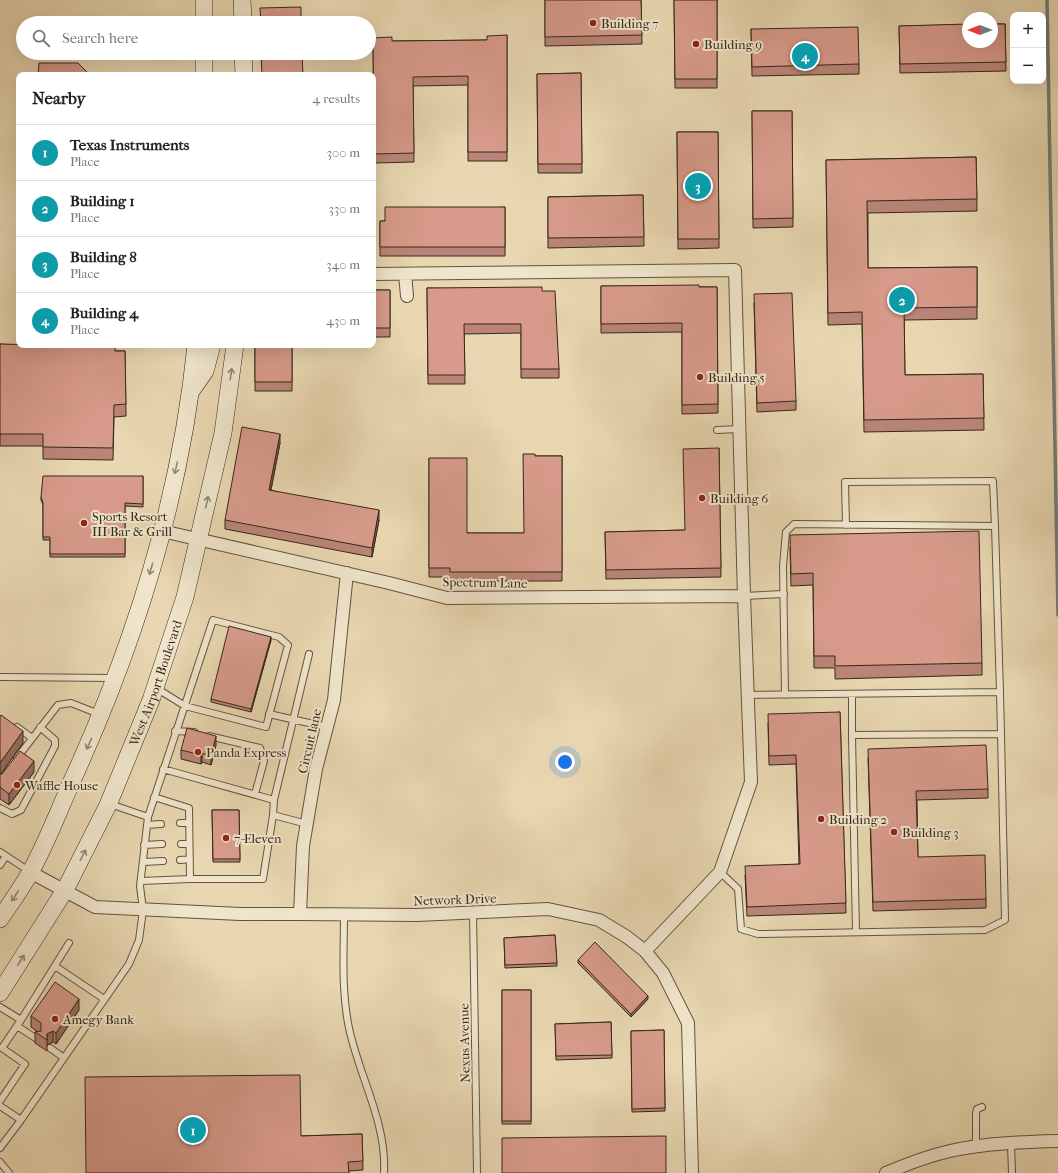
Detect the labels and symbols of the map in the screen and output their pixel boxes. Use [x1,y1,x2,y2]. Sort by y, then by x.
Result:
north arrow [962,12,998,48]
place label: Building 7 [601,16,659,31]
marker: Building 7 [588,18,598,28]
place label: Building 9 [704,37,762,52]
marker: Building 9 [691,39,701,49]
pin: 4 [792,41,818,71]
pin: 3 [685,171,711,201]
pin: 2 [889,285,915,315]
one-way arrow [227,368,235,381]
place label: Building 5 [708,370,765,385]
marker: Building 5 [695,372,705,382]
one-way arrow [171,461,179,474]
place label: Building 6 [710,491,769,506]
marker: Building 6 [697,493,707,503]
one-way arrow [203,496,211,509]
place label: Sports Resort III Bar & Grill [92,509,172,539]
marker: Sports Resort III Bar & Grill [79,518,89,528]
one-way arrow [147,562,154,575]
street label: Spectrum Lane [442,574,528,591]
street label: West Airport Boulevard [126,617,185,749]
street label: Circuit lane [295,707,324,775]
one-way arrow [85,737,92,749]
place label: Panda Express [206,745,286,760]
marker: Panda Express [193,747,203,757]
your location [555,752,575,772]
place label: Waffle House [24,778,99,793]
marker: Waffle House [12,780,22,790]
place label: Building 2 [829,812,887,827]
marker: Building 2 [816,814,826,824]
place label: Building 3 [902,825,959,840]
marker: Building 3 [889,827,899,837]
place label: 7-Eleven [234,831,282,846]
marker: 7-Eleven [221,833,231,843]
one-way arrow [79,849,87,861]
one-way arrow [11,890,19,901]
street label: Network Drive [413,891,497,908]
one-way arrow [17,954,25,966]
street label: Nexus Avenue [456,1002,473,1083]
place label: Amegy Bank [62,1012,134,1027]
marker: Amegy Bank [50,1014,60,1024]
pin: 1 [180,1115,206,1145]

